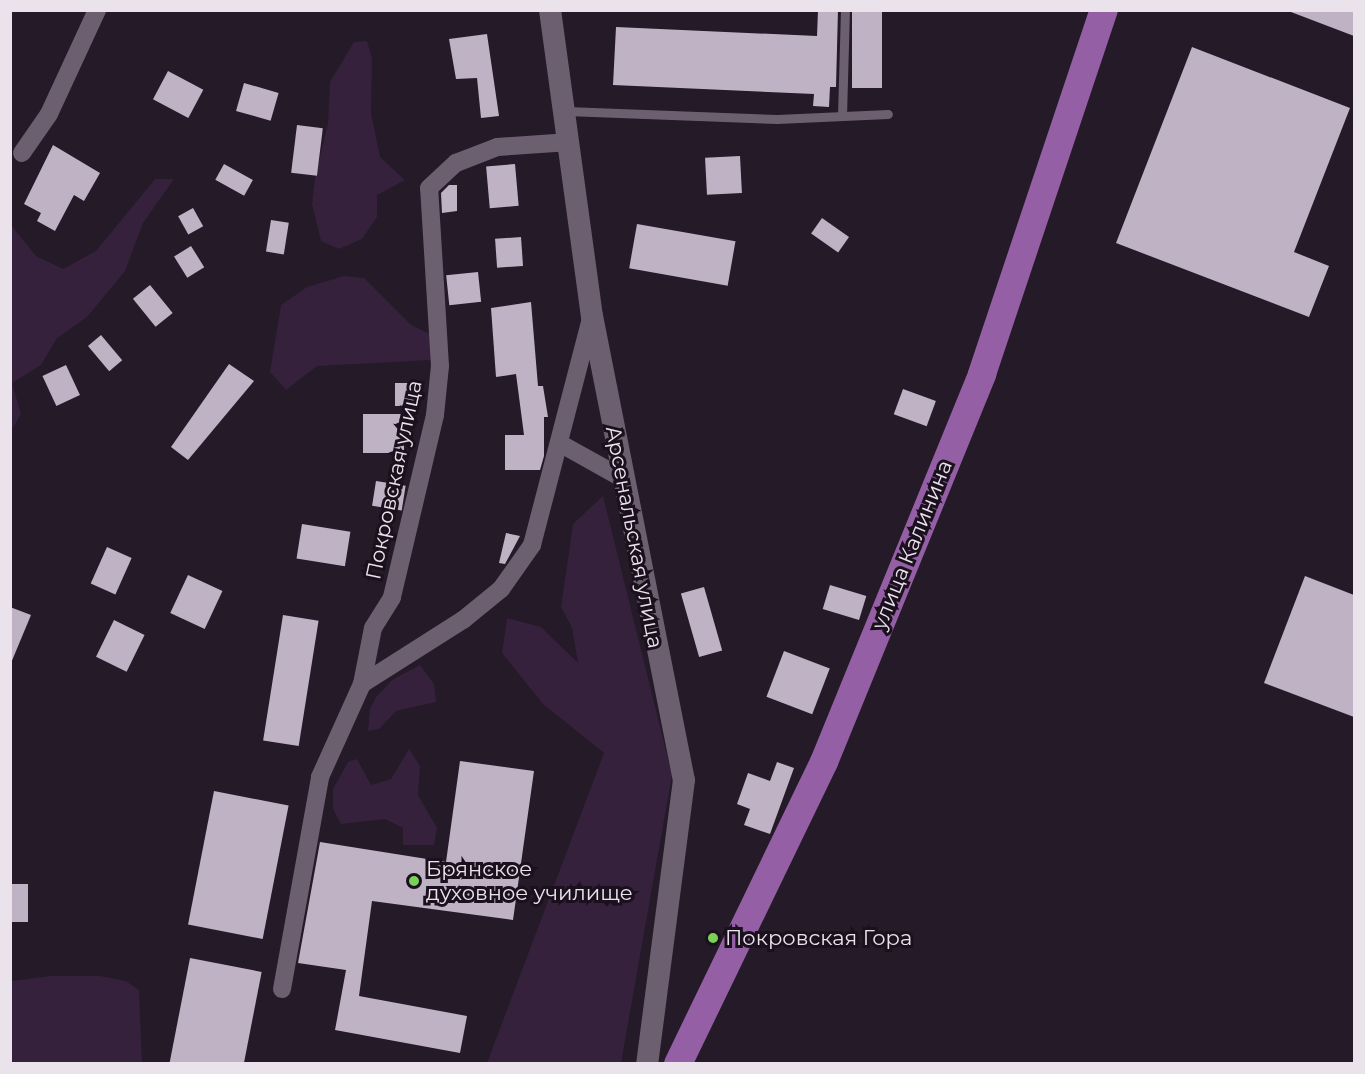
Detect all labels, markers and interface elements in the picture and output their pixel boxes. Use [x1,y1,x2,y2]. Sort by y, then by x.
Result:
street label: Покровская улица [361,378,427,582]
street label: Арсенальская улица [600,424,668,650]
street label: улица Калинина [867,457,957,633]
place label: Брянское духовное училище [426,856,633,906]
marker: Брянское духовное училище [407,874,421,888]
place label: Покровская Гора [725,925,912,951]
marker: Покровская Гора [706,931,720,945]

